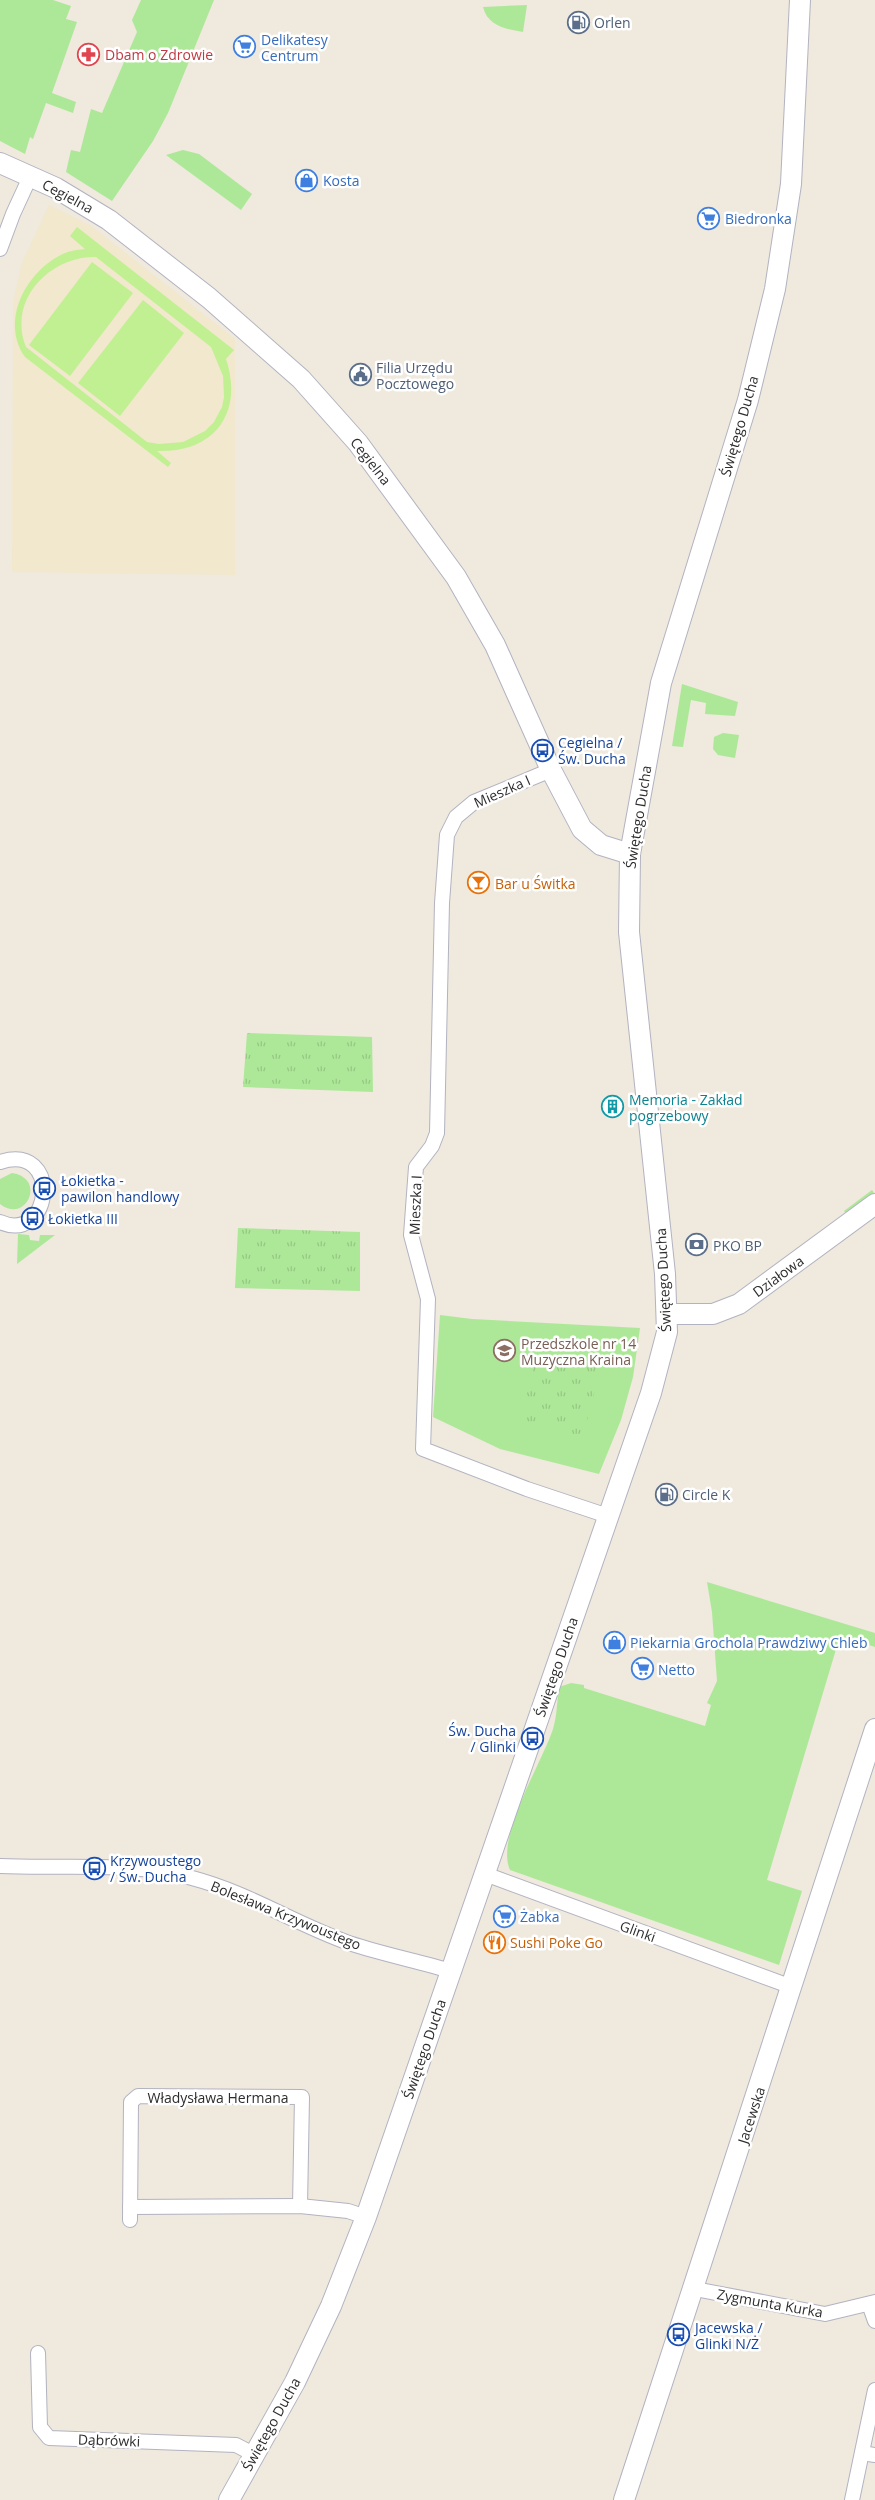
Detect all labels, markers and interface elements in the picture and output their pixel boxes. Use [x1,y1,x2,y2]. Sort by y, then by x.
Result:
fuel station icon: Orlen [566,10,590,34]
place label: Orlen [594,13,631,32]
place label: Delikatesy Centrum [261,30,329,65]
supermarket icon: Delikatesy Centrum [233,35,257,59]
pharmacy icon: Dbam o Zdrowie [77,42,101,66]
place label: Dbam o Zdrowie [105,45,213,64]
shop icon: Kosta [295,168,319,192]
place label: Kosta [323,171,359,190]
street label: Cegielna [39,175,97,217]
supermarket icon: Biedronka [697,206,721,230]
place label: Biedronka [725,209,792,228]
place label: Filia Urzędu Pocztowego [376,358,454,393]
public building icon: Filia Urzędu Pocztowego [348,363,372,387]
street label: Świętego Ducha [716,373,762,479]
street label: Cegielna [346,433,396,489]
place label: Cegielna / Św. Ducha [558,733,626,768]
bus stop icon: Cegielna / Św. Ducha [530,738,554,762]
street label: Świętego Ducha [620,764,656,870]
street label: Mieszka I [471,770,533,812]
bar icon: Bar u Świtka [467,871,491,895]
place label: Bar u Świtka [495,874,576,893]
place label: Memoria - Zakład pogrzebowy [629,1090,743,1125]
building icon: Memoria - Zakład pogrzebowy [601,1095,625,1119]
place label: Łokietka - pawilon handlowy [61,1171,180,1206]
street label: Mieszka I [404,1175,426,1235]
bus stop icon: Łokietka - pawilon handlowy [33,1176,57,1200]
bus stop icon: Łokietka III [20,1206,44,1230]
place label: Łokietka III [48,1209,118,1228]
street label: Świętego Ducha [651,1227,675,1333]
bank icon: PKO BP [685,1233,709,1257]
place label: PKO BP [713,1236,762,1255]
street label: Działowa [749,1251,807,1301]
place label: Przedszkole nr 14 Muzyczna Kraina [521,1334,636,1369]
school or university icon: Przedszkole nr 14 Muzyczna Kraina [493,1339,517,1363]
fuel station icon: Circle K [654,1482,678,1506]
place label: Circle K [682,1485,731,1504]
street label: Świętego Ducha [530,1615,582,1719]
shop icon: Piekarnia Grochola Prawdziwy Chleb [602,1630,626,1654]
place label: Piekarnia Grochola Prawdziwy Chleb [630,1633,868,1652]
supermarket icon: Netto [630,1657,654,1681]
place label: Netto [658,1660,695,1679]
place label: Św. Ducha / Glinki [448,1721,516,1756]
bus stop icon: Św. Ducha / Glinki [520,1726,544,1750]
place label: Krzywoustego / Św. Ducha [110,1851,201,1886]
bus stop icon: Krzywoustego / Św. Ducha [82,1856,106,1880]
street label: Bolesława Krzywoustego [208,1876,364,1954]
supermarket icon: Żabka [492,1904,516,1928]
place label: Żabka [520,1907,560,1926]
street label: Glinki [617,1916,659,1946]
restaurant icon: Sushi Poke Go [482,1930,506,1954]
place label: Sushi Poke Go [510,1933,603,1952]
street label: Świętego Ducha [398,1997,450,2101]
street label: Jacewska [732,2084,769,2148]
street label: Władysława Hermana [147,2088,289,2107]
street label: Zygmunta Kurka [716,2284,824,2322]
place label: Jacewska / Glinki N/Ż [693,2318,763,2353]
bus stop icon: Jacewska / Glinki N/Ż [667,2323,691,2347]
street label: Świętego Ducha [237,2374,305,2474]
street label: Dąbrówki [77,2429,141,2451]

